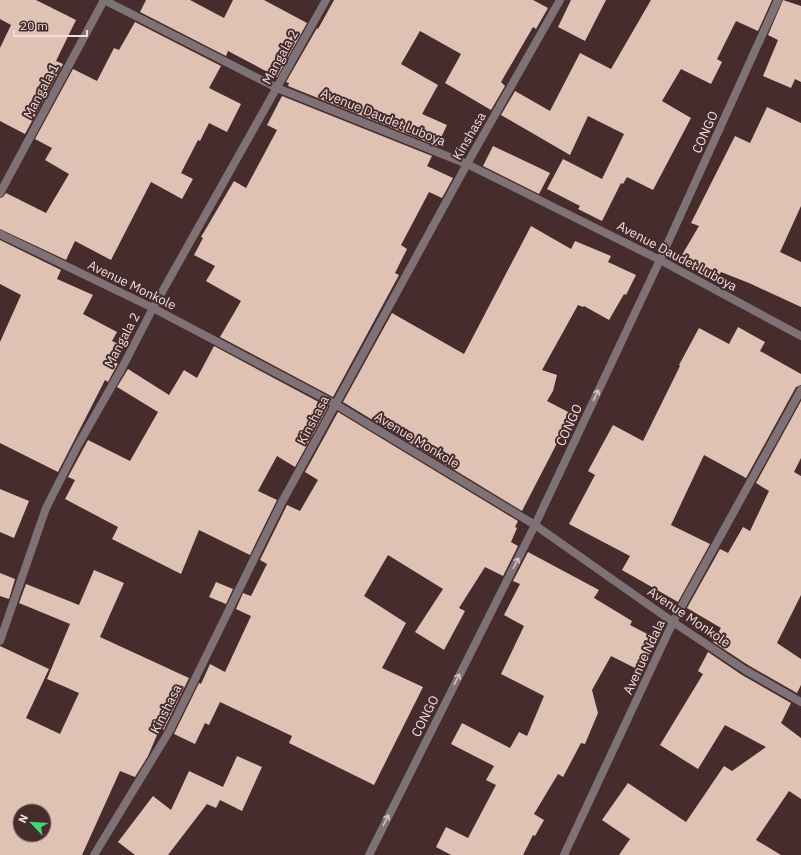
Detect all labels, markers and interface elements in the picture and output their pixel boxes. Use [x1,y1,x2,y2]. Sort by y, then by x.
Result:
scale bar [14,12,87,38]
text: 20 m [20,18,48,33]
street label: Mangala 2 [258,27,302,87]
street label: Mangala 1 [19,60,63,121]
street label: Avenue Daudet Luboya [318,84,448,150]
street label: CONGO [688,108,722,156]
street label: Kinshasa [448,109,490,163]
street label: Avenue Daudet Luboya [614,217,740,295]
street label: Avenue Monkole [85,256,179,314]
street label: Mangala 2 [100,310,144,370]
one-way arrow [593,390,600,402]
street label: Kinshasa [293,393,333,447]
street label: CONGO [552,401,586,449]
street label: Avenue Monkole [371,408,463,472]
one-way arrow [513,557,520,569]
street label: Avenue Monkole [644,583,734,651]
street label: Avenue Ndala [619,617,669,697]
one-way arrow [454,673,461,685]
street label: Kinshasa [146,682,186,736]
street label: CONGO [407,692,443,740]
north arrow [12,803,52,843]
text: N [15,812,31,825]
one-way arrow [383,814,390,826]

